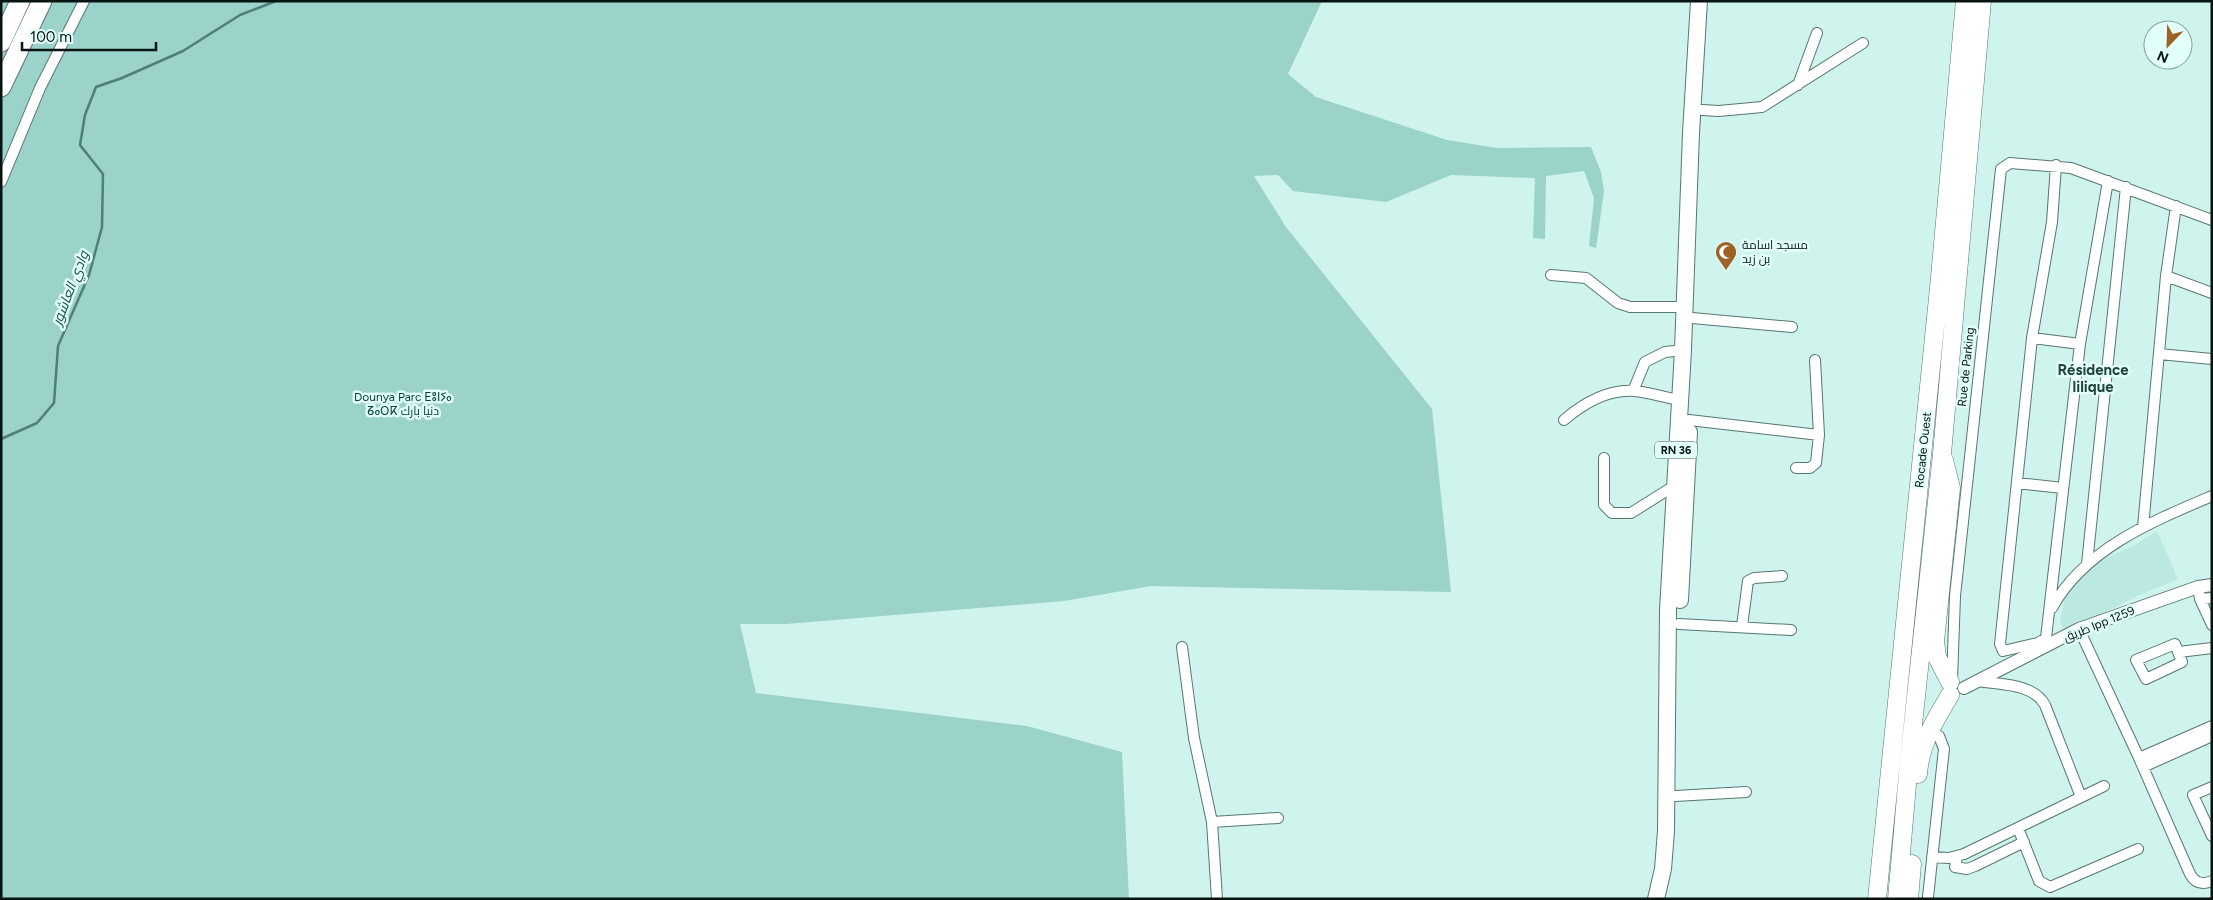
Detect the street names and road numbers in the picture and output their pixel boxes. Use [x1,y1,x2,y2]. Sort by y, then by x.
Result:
street label: Rue de Parking [1955,327,1977,407]
street label: Rocade Ouest [1912,411,1934,489]
road number: RN 36 [1655,442,1697,458]
street label: طريق lpp 1259 [2061,603,2137,645]

